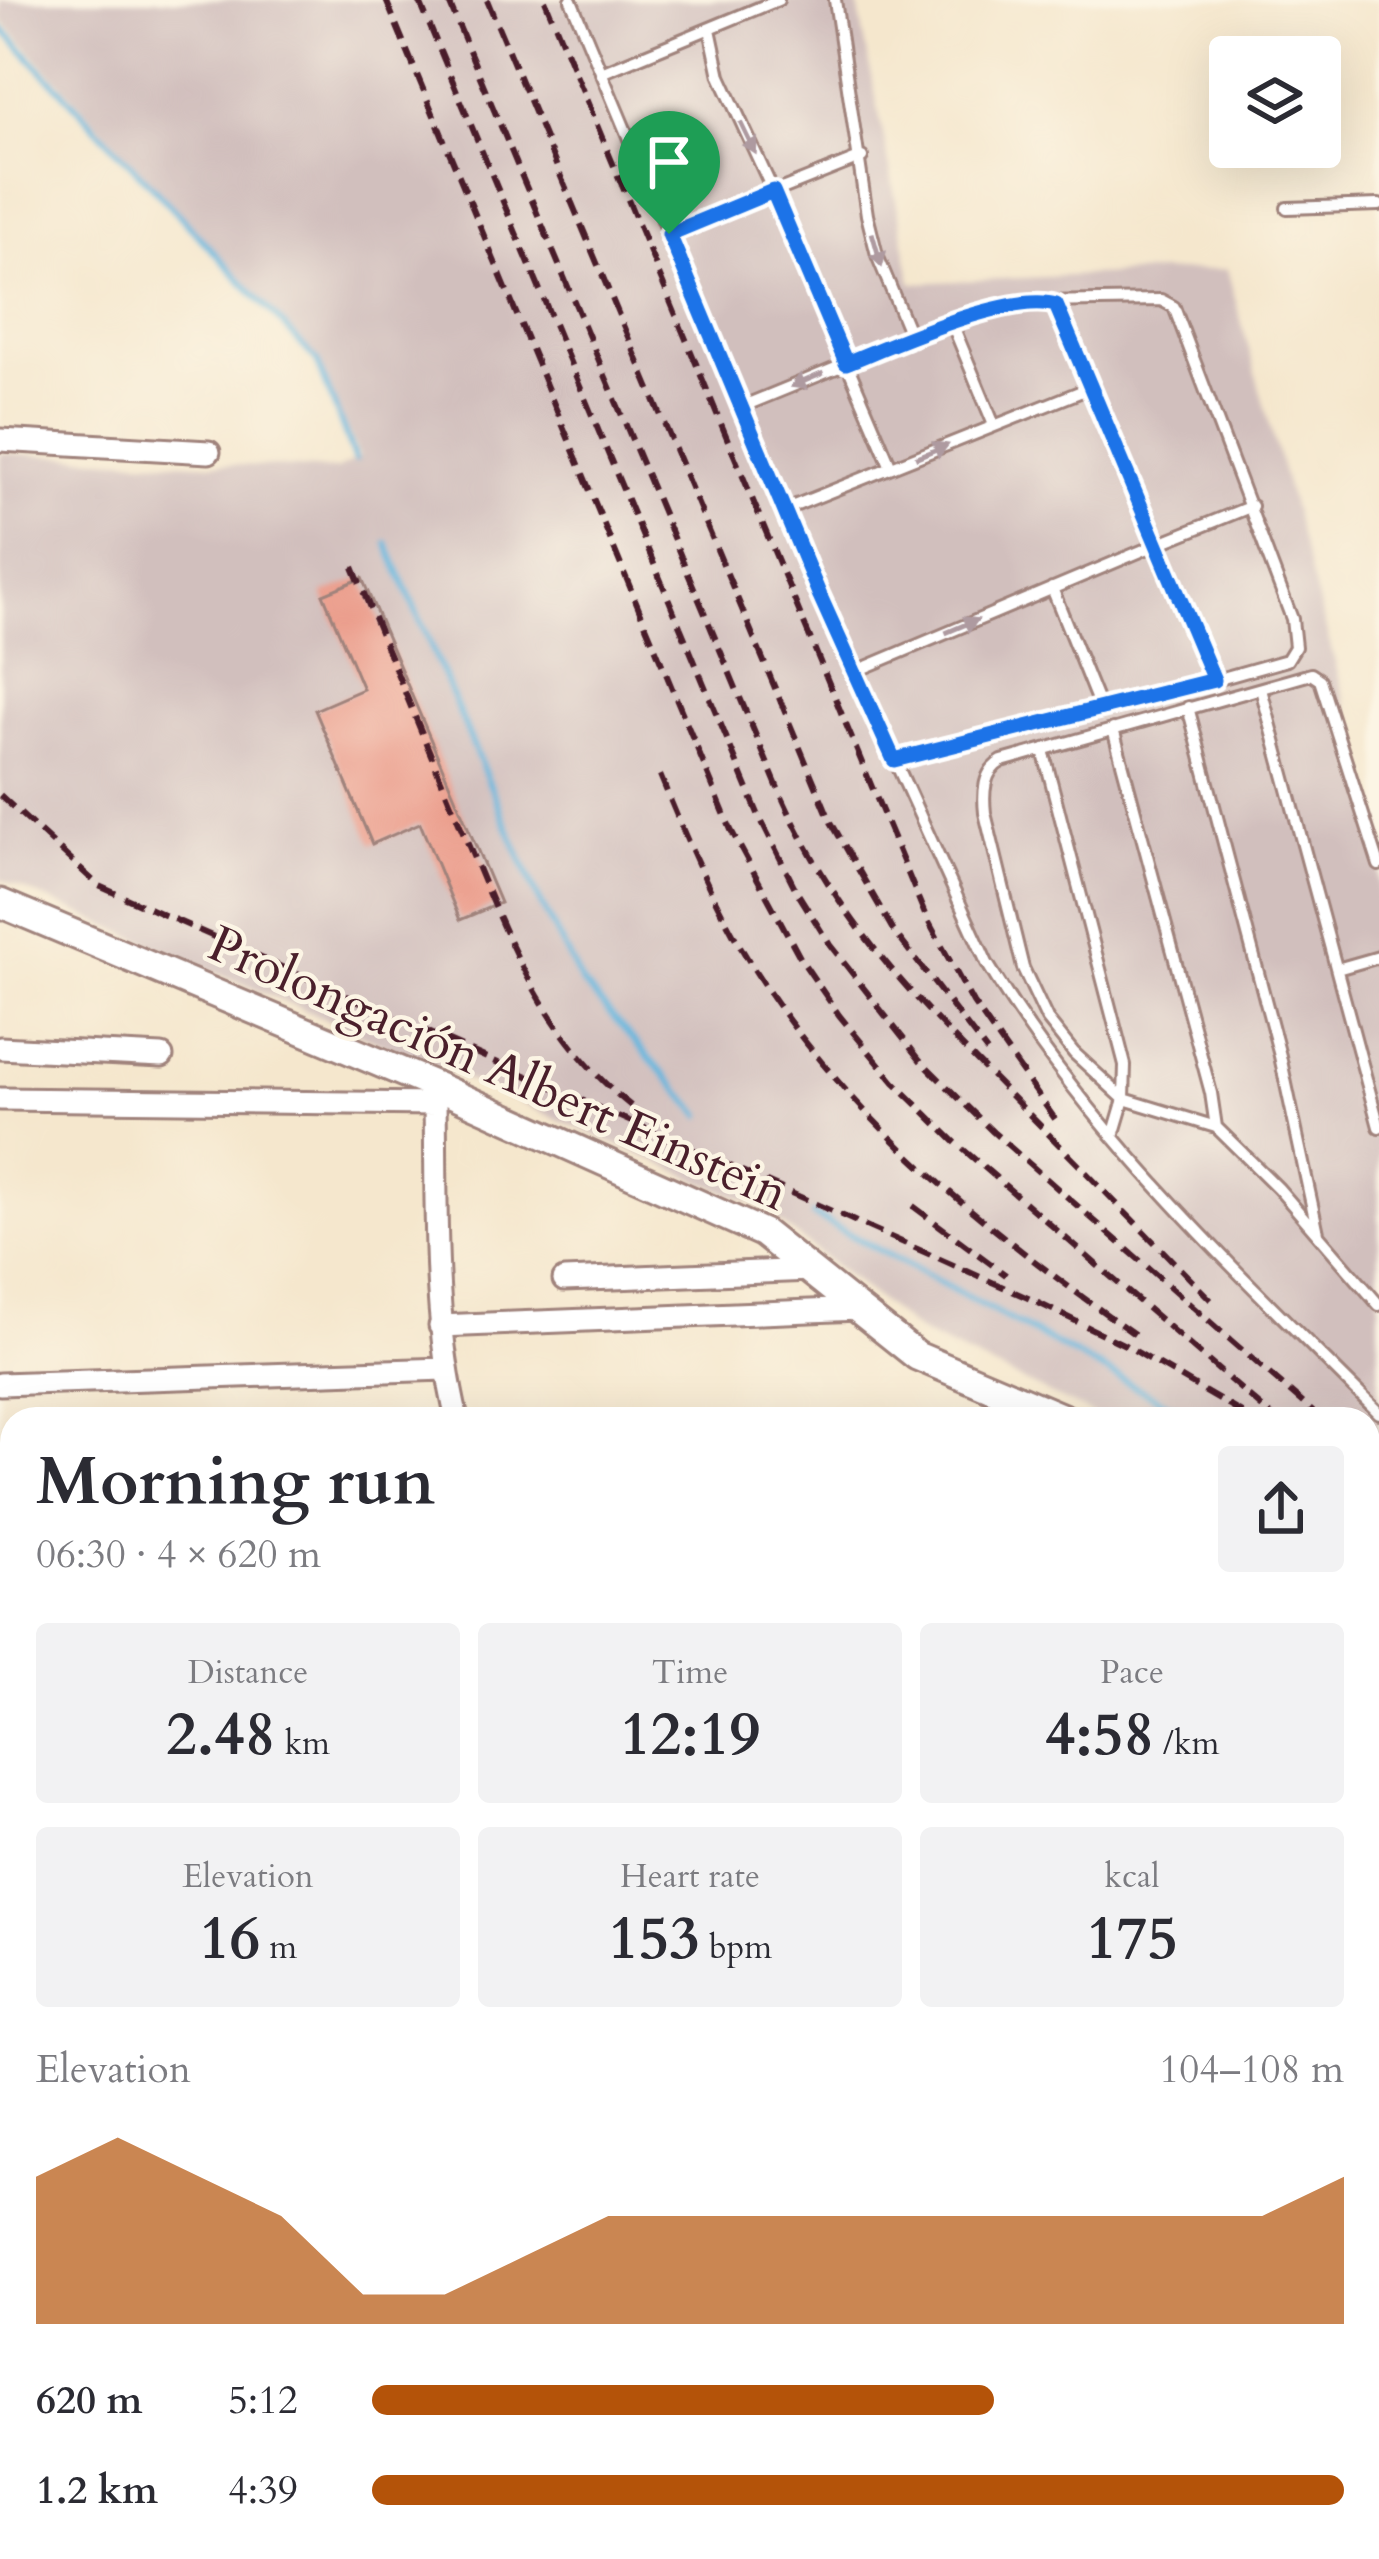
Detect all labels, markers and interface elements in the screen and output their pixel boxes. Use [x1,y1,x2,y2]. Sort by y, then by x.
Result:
map controls [1209,36,1341,168]
button: layers [1209,36,1341,168]
pin [618,111,720,234]
one-way arrow [738,121,758,156]
icon: arrive [636,129,702,195]
one-way arrow [869,232,887,269]
one-way arrow [788,371,824,390]
one-way arrow [914,440,950,459]
one-way arrow [944,616,980,635]
street label: Prolongación Albert Einstein [197,910,799,1228]
text: Morning run [36,1438,435,1527]
button: share [1218,1446,1344,1572]
text: 06:30 · 4 × 620 m [36,1528,321,1581]
text: Distance [188,1650,308,1695]
text: Time [652,1650,728,1695]
text: Pace [1100,1650,1164,1695]
text: 2.48 [166,1695,276,1776]
text: 12:19 [620,1695,760,1776]
text: 4:58 [1045,1695,1154,1776]
text: km [276,1721,330,1766]
text: /km [1154,1721,1219,1766]
text: Elevation [182,1854,314,1899]
text: Heart rate [620,1854,760,1899]
text: kcal [1104,1854,1160,1899]
text: 16 [199,1899,260,1980]
text: 153 [608,1899,700,1980]
text: 175 [1086,1899,1178,1980]
text: m [260,1925,297,1970]
text: bpm [700,1925,772,1970]
text: Elevation [36,2043,191,2096]
text: 104–108 m [1159,2043,1344,2096]
text: 620 m [36,2374,142,2427]
text: 5:12 [228,2374,298,2427]
text: 1.2 km [36,2464,158,2517]
text: 4:39 [228,2464,298,2517]

